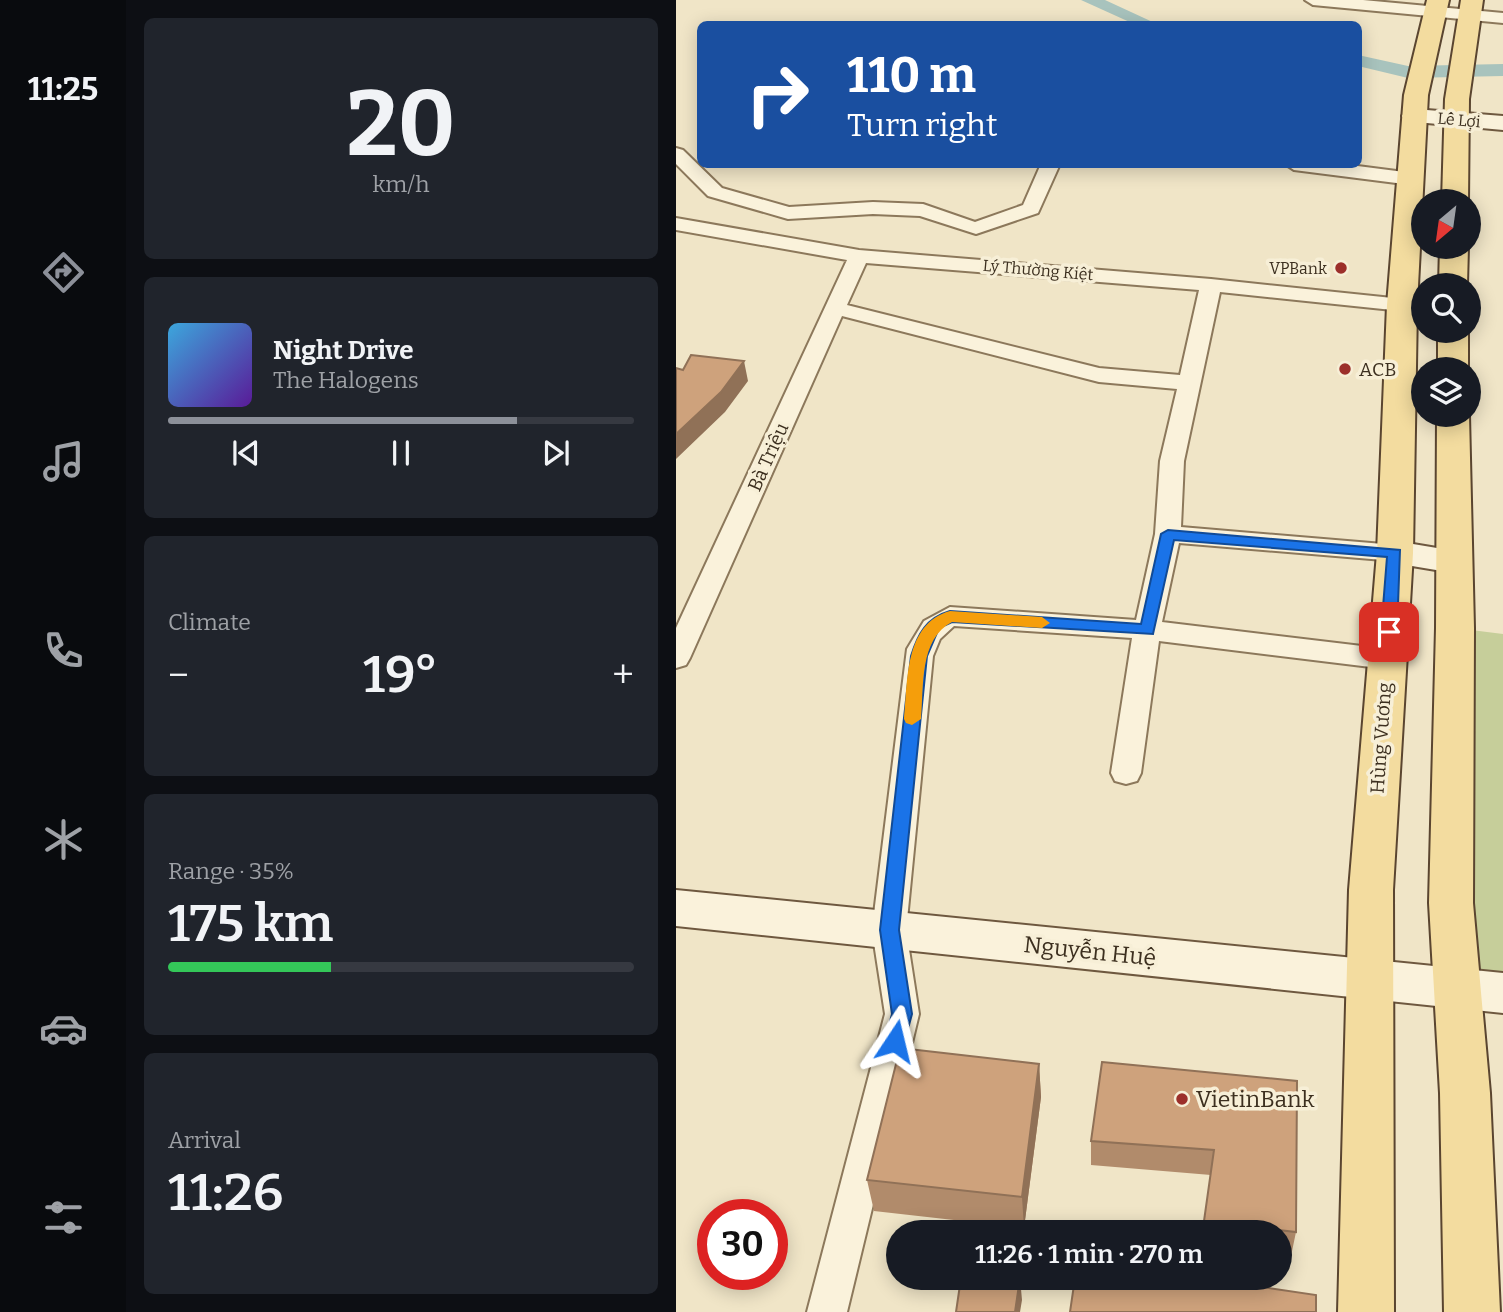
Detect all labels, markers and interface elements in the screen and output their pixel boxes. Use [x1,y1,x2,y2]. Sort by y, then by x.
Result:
text: 110 m [847,46,976,105]
icon: right [732,49,823,140]
text: 11:25 [28,70,98,108]
text: 20 [346,70,456,179]
text: Turn right [847,106,998,144]
street label: Lê Lợi [1437,109,1482,131]
text: km/h [373,170,429,198]
north arrow [1411,189,1481,259]
map controls [1411,189,1481,427]
icon: directions [39,248,88,297]
street label: Lý Thường Kiệt [982,256,1094,284]
place label: VPBank [1269,259,1327,278]
marker: VPBank [1333,260,1349,276]
button: search [1411,273,1481,343]
text: Night Drive [273,335,414,366]
button: layers [1411,357,1481,427]
place label: ACB [1359,358,1397,381]
marker: ACB [1337,361,1353,377]
text: The Halogens [273,366,419,394]
street label: Bà Triệu [743,419,793,495]
icon: previous [227,434,265,472]
icon: pause [382,434,420,472]
icon: next [537,434,575,472]
icon: music [39,437,88,486]
pin [1359,602,1419,662]
text: Climate [168,608,251,636]
icon: arrive [1370,613,1408,651]
icon: phone [39,626,88,675]
text: 19° [363,643,438,706]
text: − [168,652,189,698]
text: + [612,652,634,698]
street label: Hùng Vương [1366,681,1396,794]
icon: climate [39,815,88,864]
text: Range · 35% [168,857,294,885]
text: 175 km [168,892,333,955]
street label: Nguyễn Huệ [1022,930,1158,972]
icon: car [39,1004,88,1053]
position arrow [858,1004,932,1078]
place label: VietinBank [1196,1085,1315,1113]
marker: VietinBank [1174,1091,1190,1107]
text: Arrival [168,1126,241,1154]
text: 11:26 [168,1161,283,1224]
icon: filters [39,1193,88,1242]
speed limit sign: 30 [697,1199,788,1290]
text: 11:26 · 1 min · 270 m [975,1239,1203,1270]

